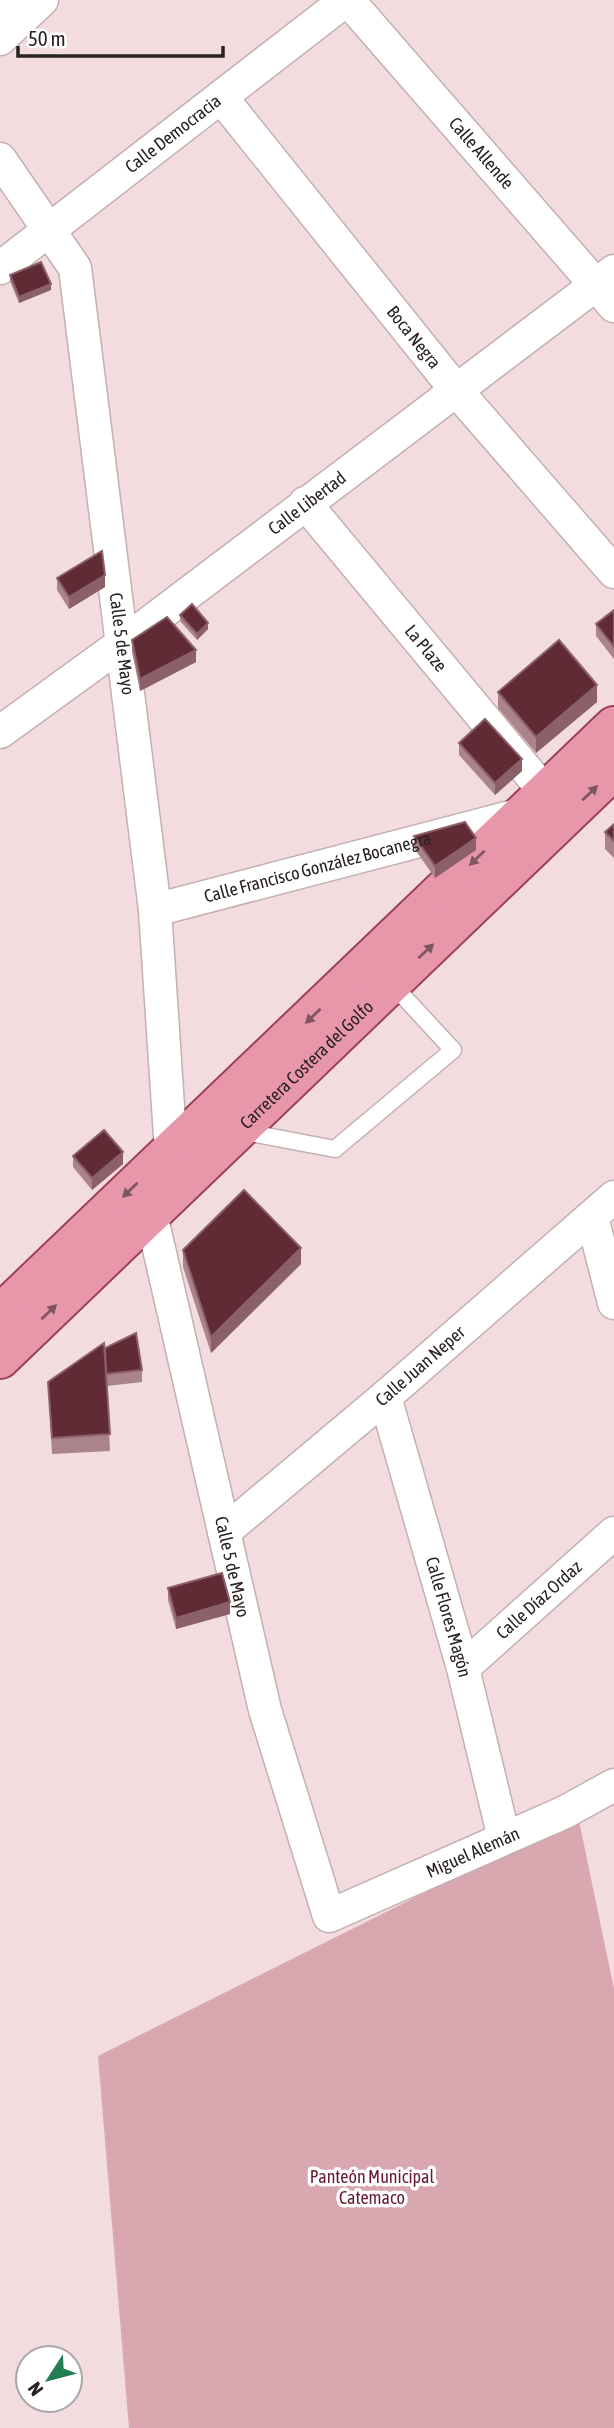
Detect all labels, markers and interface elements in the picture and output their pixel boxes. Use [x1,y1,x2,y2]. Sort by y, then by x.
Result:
scale bar [18,14,222,58]
text: 50 m [28,26,66,50]
street label: Calle Democracia [121,90,225,177]
street label: Calle Allende [445,113,518,193]
street label: Boca Negra [383,301,446,373]
street label: Calle Libertad [264,467,350,539]
street label: Calle 5 de Mayo [106,591,139,696]
street label: La Plaze [401,620,452,676]
one-way arrow [581,786,598,802]
street label: Calle Francisco González Bocanegra [202,827,433,907]
one-way arrow [469,850,486,866]
one-way arrow [417,943,435,959]
street label: Carretera Costera del Golfo [235,996,377,1133]
one-way arrow [304,1007,321,1024]
one-way arrow [122,1181,139,1197]
one-way arrow [40,1304,57,1320]
street label: Calle Juan Neper [371,1321,469,1410]
street label: Calle 5 de Mayo [211,1514,254,1619]
street label: Calle Flores Magón [422,1554,476,1679]
street label: Calle Díaz Ordaz [492,1556,586,1643]
street label: Miguel Alemán [423,1822,523,1882]
park label: Panteón Municipal Catemaco [310,2166,434,2208]
north arrow [14,2344,84,2414]
text: N [23,2378,47,2400]

